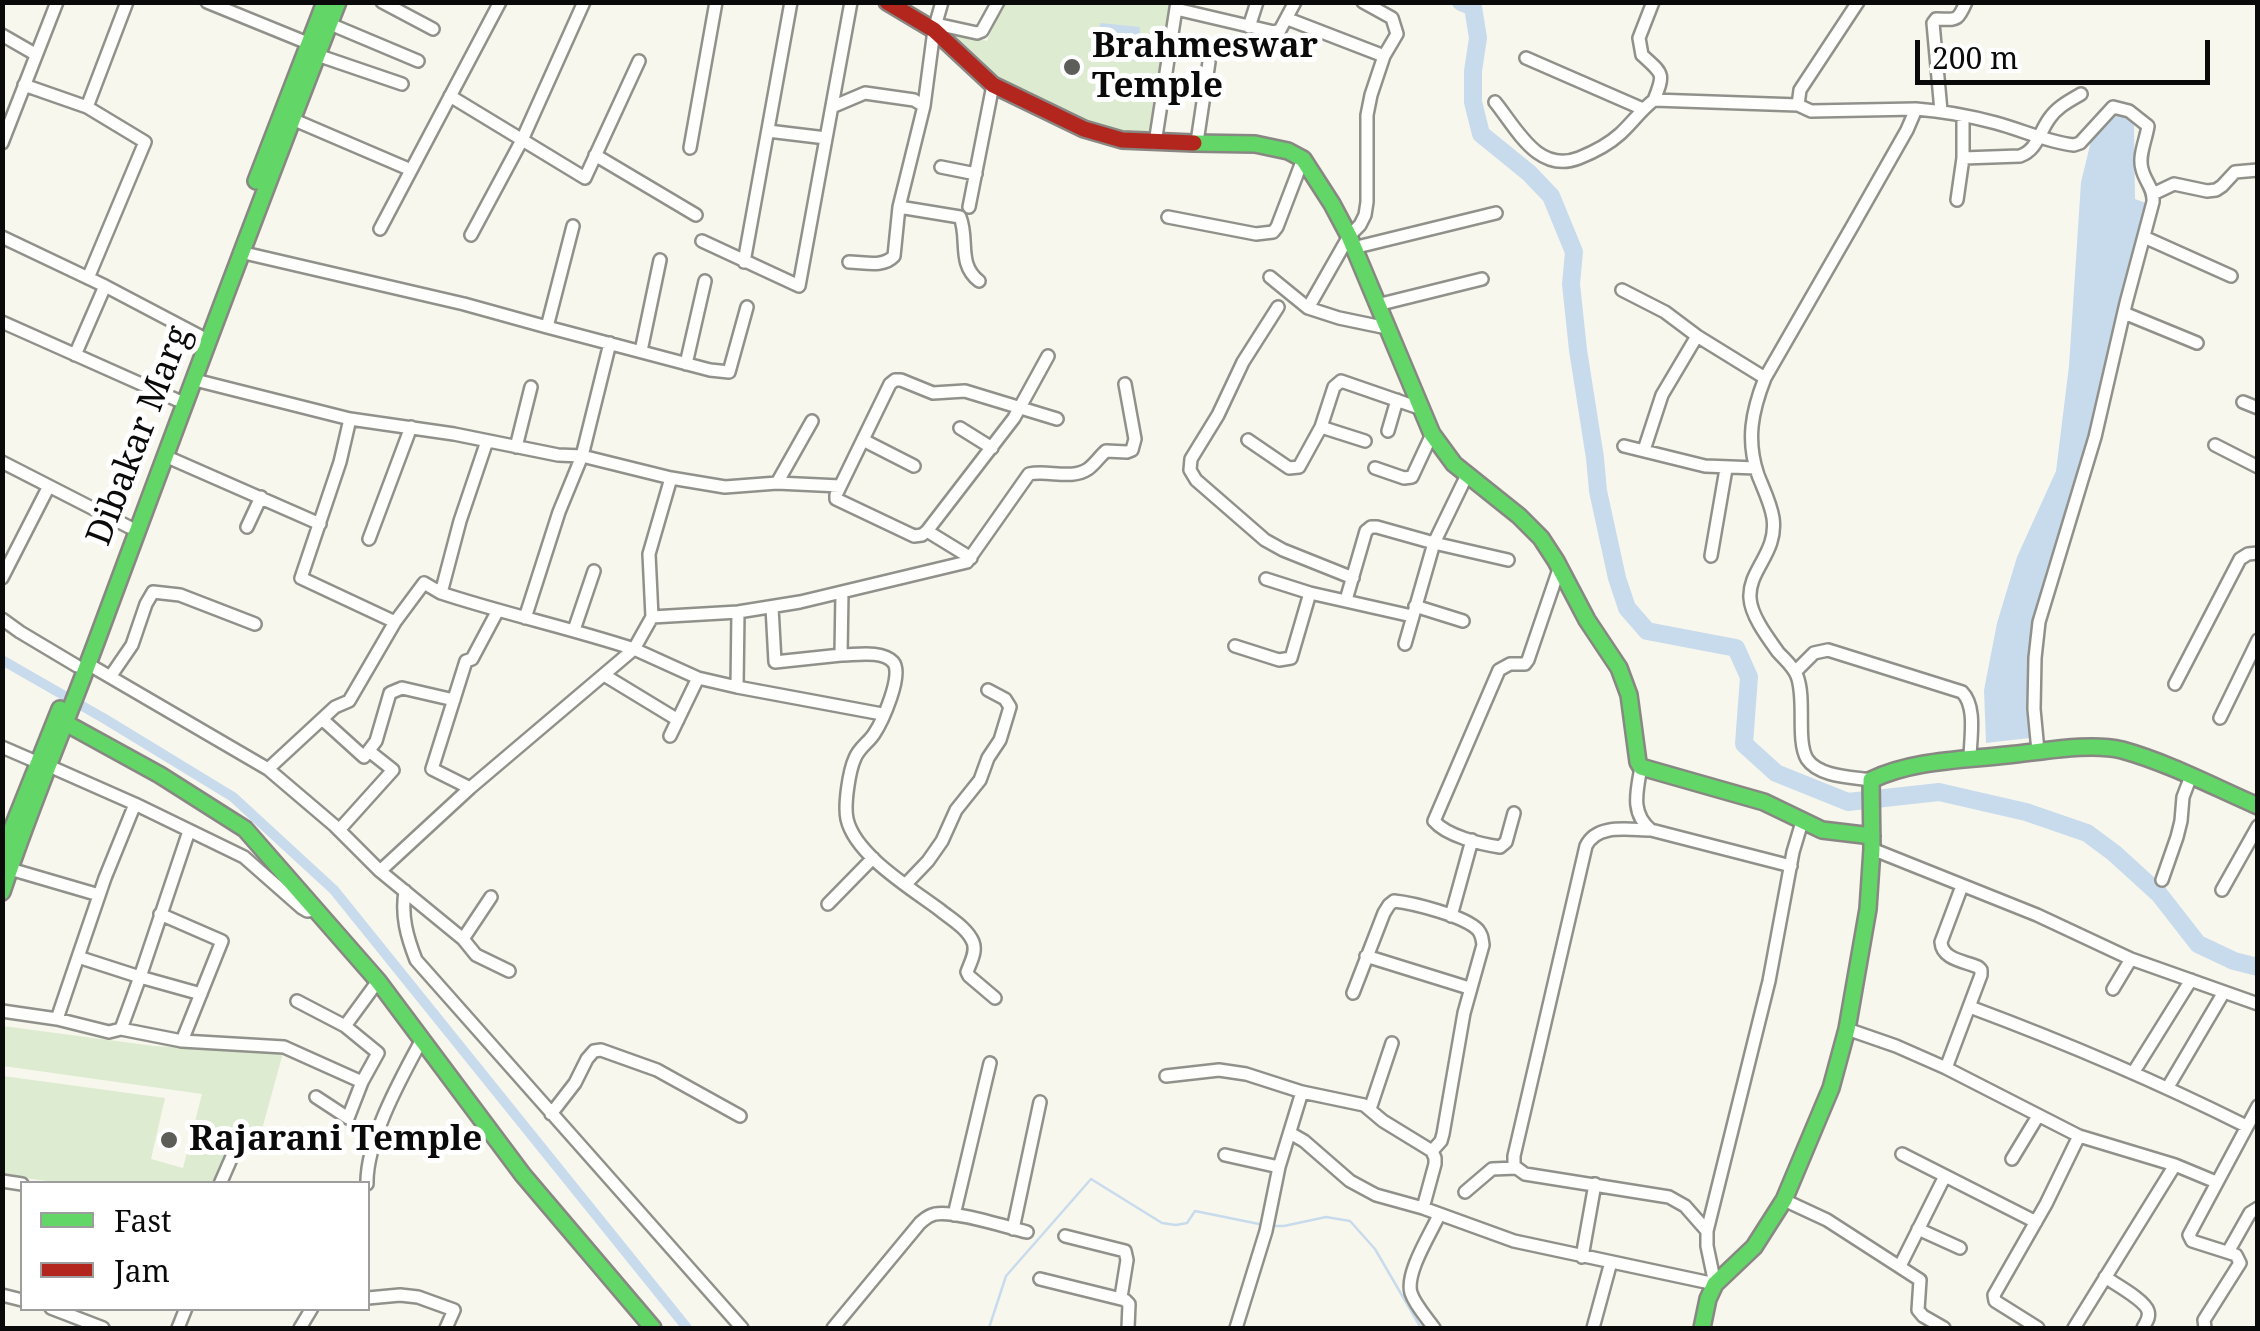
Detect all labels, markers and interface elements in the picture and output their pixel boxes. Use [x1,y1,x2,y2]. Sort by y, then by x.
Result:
scale bar [1920,20,2215,82]
place label: Brahmeswar Temple [1092,26,1318,108]
text: 200 m [1932,37,2018,78]
marker: Brahmeswar Temple [1061,56,1083,78]
street label: Dibakar Marg [79,320,201,552]
place label: Rajarani Temple [189,1119,482,1161]
marker: Rajarani Temple [158,1129,180,1151]
legend [20,1181,370,1311]
text: Fast [114,1200,171,1241]
text: Jam [114,1250,170,1291]

